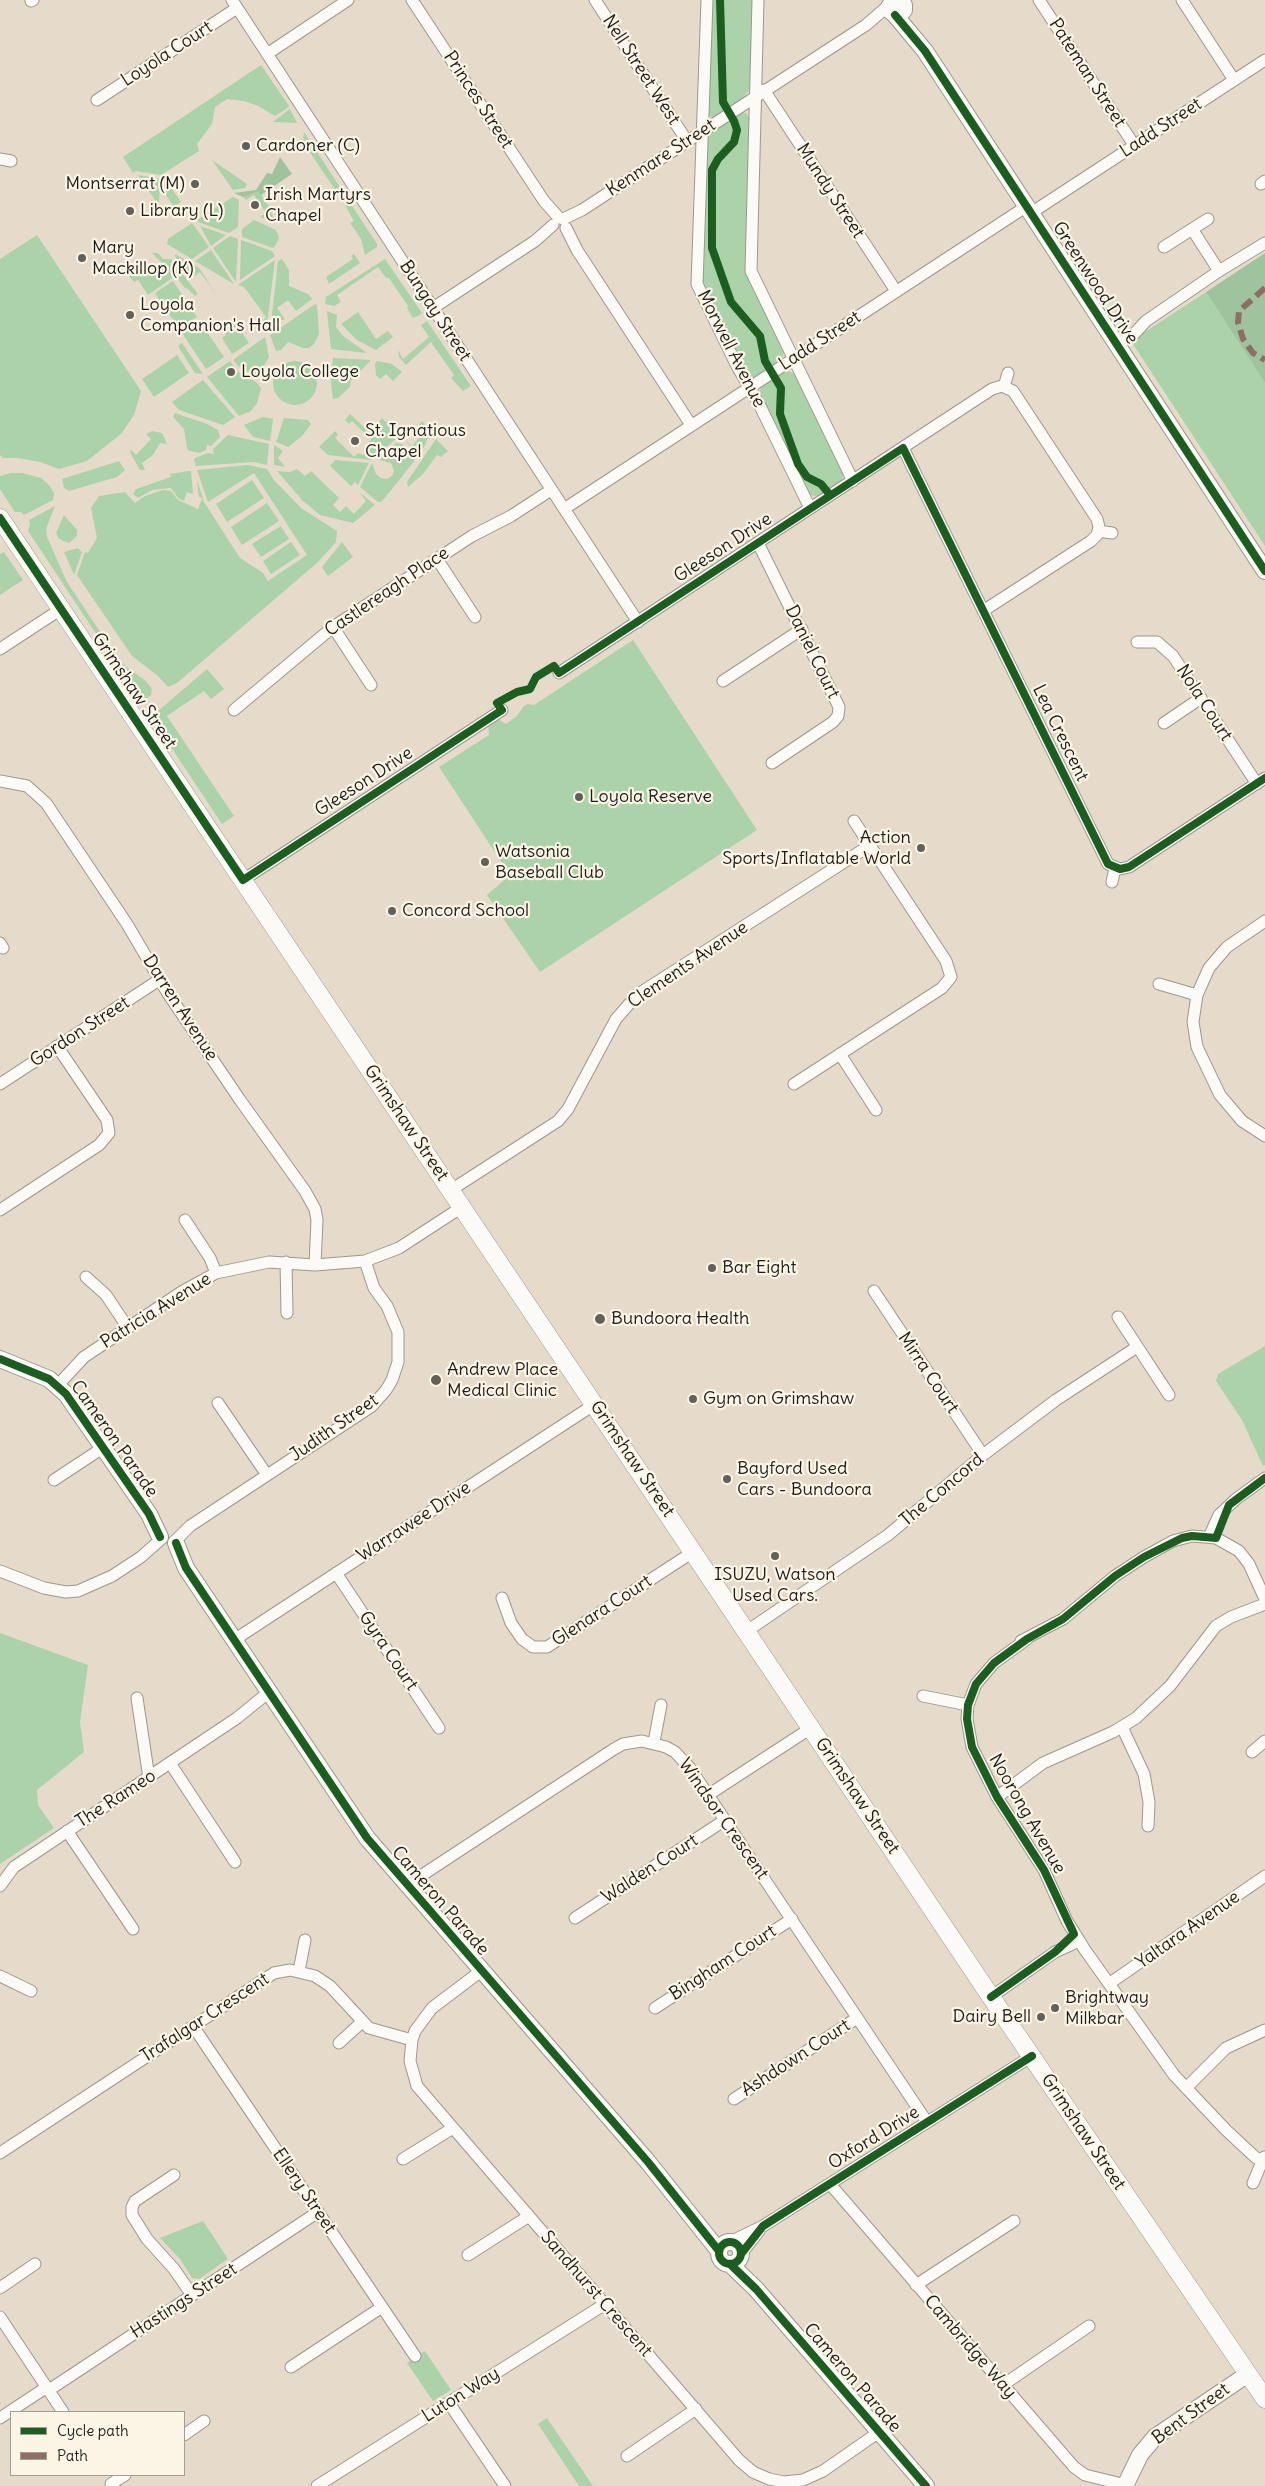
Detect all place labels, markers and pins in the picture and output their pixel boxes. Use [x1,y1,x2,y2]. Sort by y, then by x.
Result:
place label: Cardoner (C) [256,135,360,157]
marker: Cardoner (C) [240,140,252,152]
place label: Montserrat (M) [66,173,185,195]
marker: Montserrat (M) [189,178,201,190]
place label: Irish Martyrs Chapel [265,184,371,226]
marker: Irish Martyrs Chapel [249,199,261,211]
place label: Library (L) [140,200,223,222]
marker: Library (L) [124,205,136,217]
place label: Mary Mackillop (K) [92,237,194,280]
marker: Mary Mackillop (K) [76,252,88,264]
place label: Loyola Companion's Hall [140,294,280,336]
marker: Loyola Companion's Hall [124,309,136,321]
place label: Loyola College [241,361,359,383]
marker: Loyola College [225,366,237,378]
place label: St. Ignatious Chapel [365,420,466,462]
marker: St. Ignatious Chapel [349,435,361,447]
place label: Loyola Reserve [589,786,712,808]
marker: Loyola Reserve [573,791,585,803]
place label: Action Sports/Inflatable World [722,827,911,870]
place label: Watsonia Baseball Club [495,841,604,884]
marker: Action Sports/Inflatable World [915,842,927,854]
marker: Watsonia Baseball Club [479,856,491,868]
place label: Concord School [402,900,529,922]
marker: Concord School [386,905,398,917]
place label: Bar Eight [722,1257,797,1279]
marker: Bar Eight [706,1262,718,1274]
place label: Bundoora Health [611,1308,750,1330]
marker: Bundoora Health [593,1312,607,1326]
place label: Andrew Place Medical Clinic [447,1359,558,1402]
marker: Andrew Place Medical Clinic [429,1373,443,1387]
place label: Gym on Grimshaw [703,1388,854,1410]
marker: Gym on Grimshaw [687,1393,699,1405]
place label: Bayford Used Cars - Bundoora [737,1458,872,1500]
marker: Bayford Used Cars - Bundoora [721,1473,733,1485]
marker: ISUZU, Watson Used Cars. [769,1550,781,1562]
place label: ISUZU, Watson Used Cars. [714,1564,836,1606]
place label: Brightway Milkbar [1065,1987,1149,2030]
marker: Brightway Milkbar [1049,2002,1061,2014]
place label: Dairy Bell [953,2006,1031,2028]
marker: Dairy Bell [1035,2011,1047,2023]

